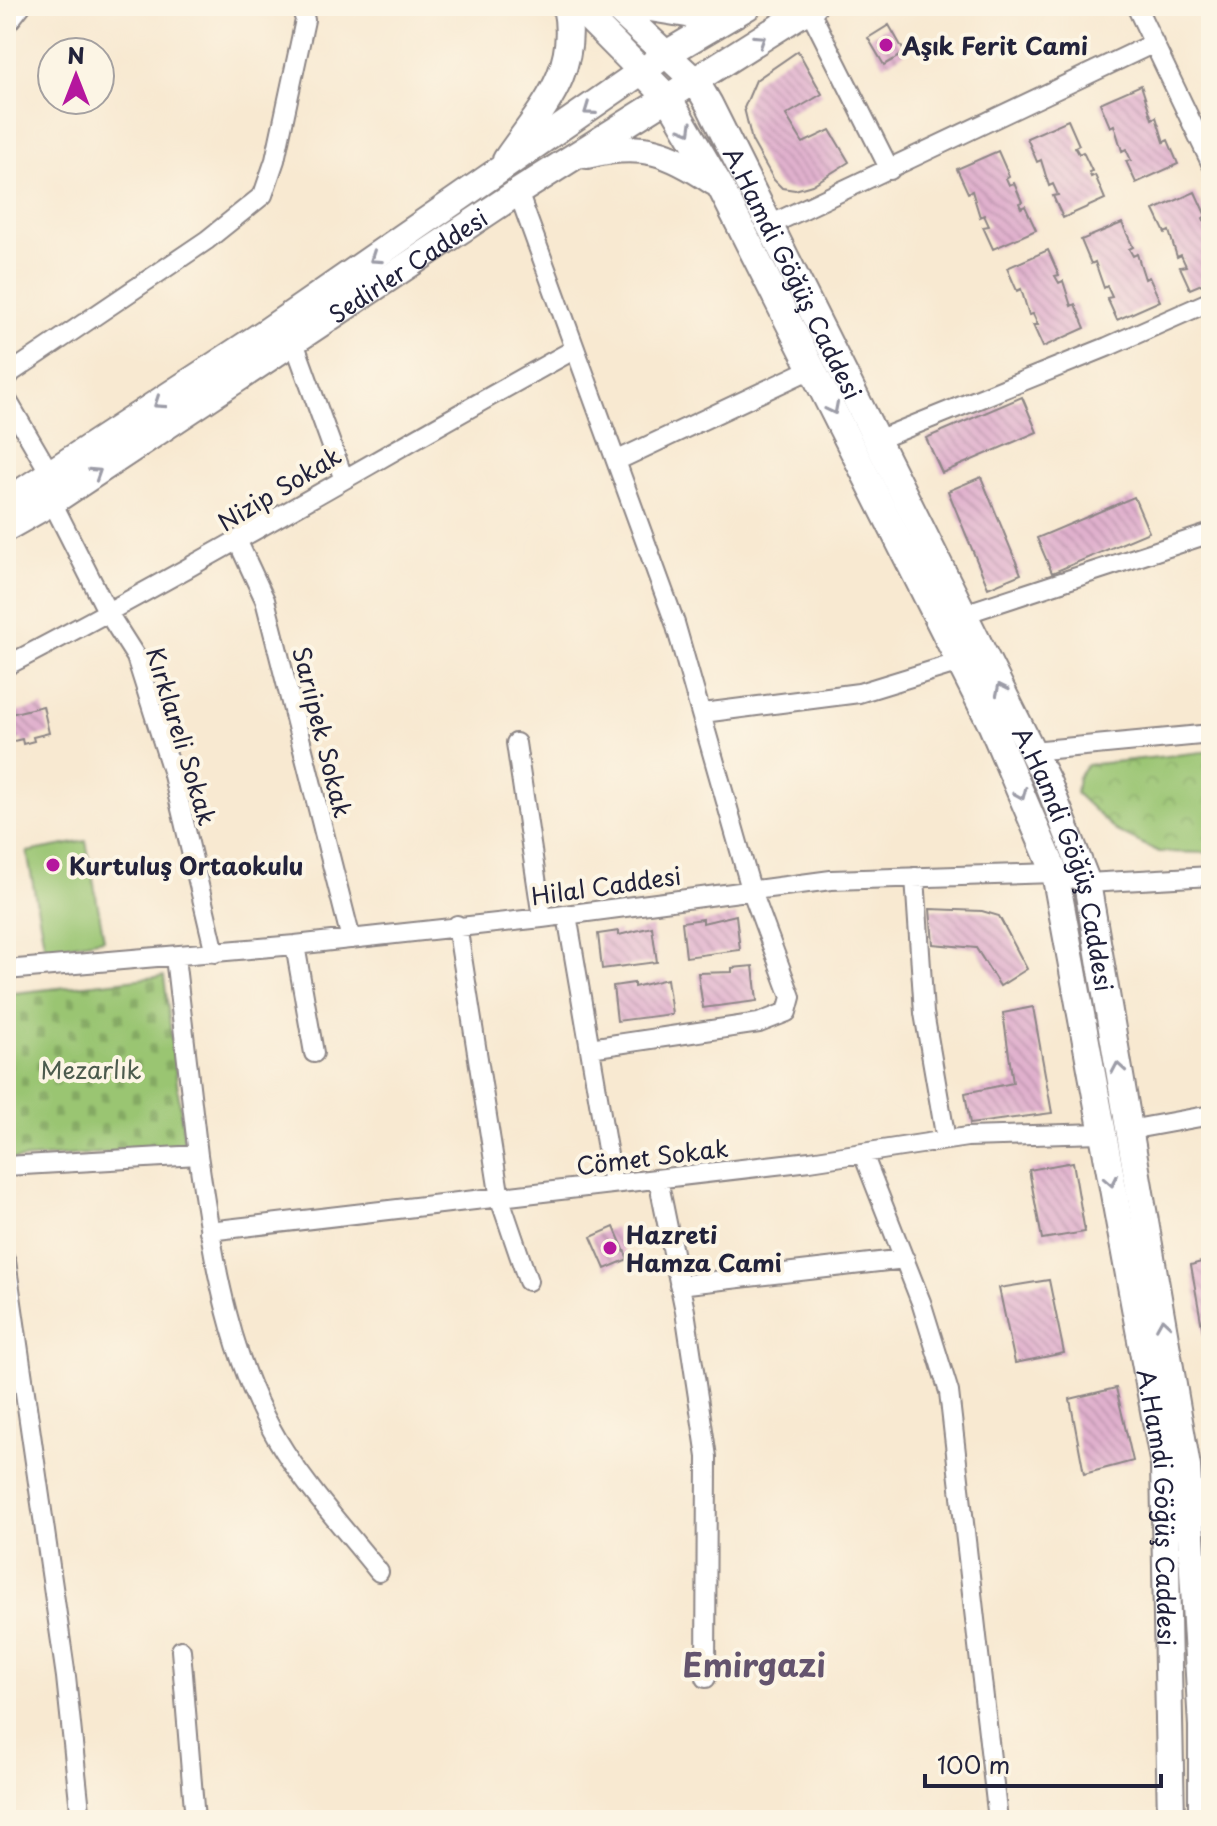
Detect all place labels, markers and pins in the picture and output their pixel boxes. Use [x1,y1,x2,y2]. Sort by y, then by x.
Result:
place label: Aşık Ferit Cami [901,27,1088,63]
marker: Aşık Ferit Cami [877,36,895,54]
place label: Kurtuluş Ortaokulu [69,847,304,883]
marker: Kurtuluş Ortaokulu [44,856,62,874]
place label: Hazreti Hamza Cami [626,1216,782,1280]
marker: Hazreti Hamza Cami [601,1239,619,1257]

